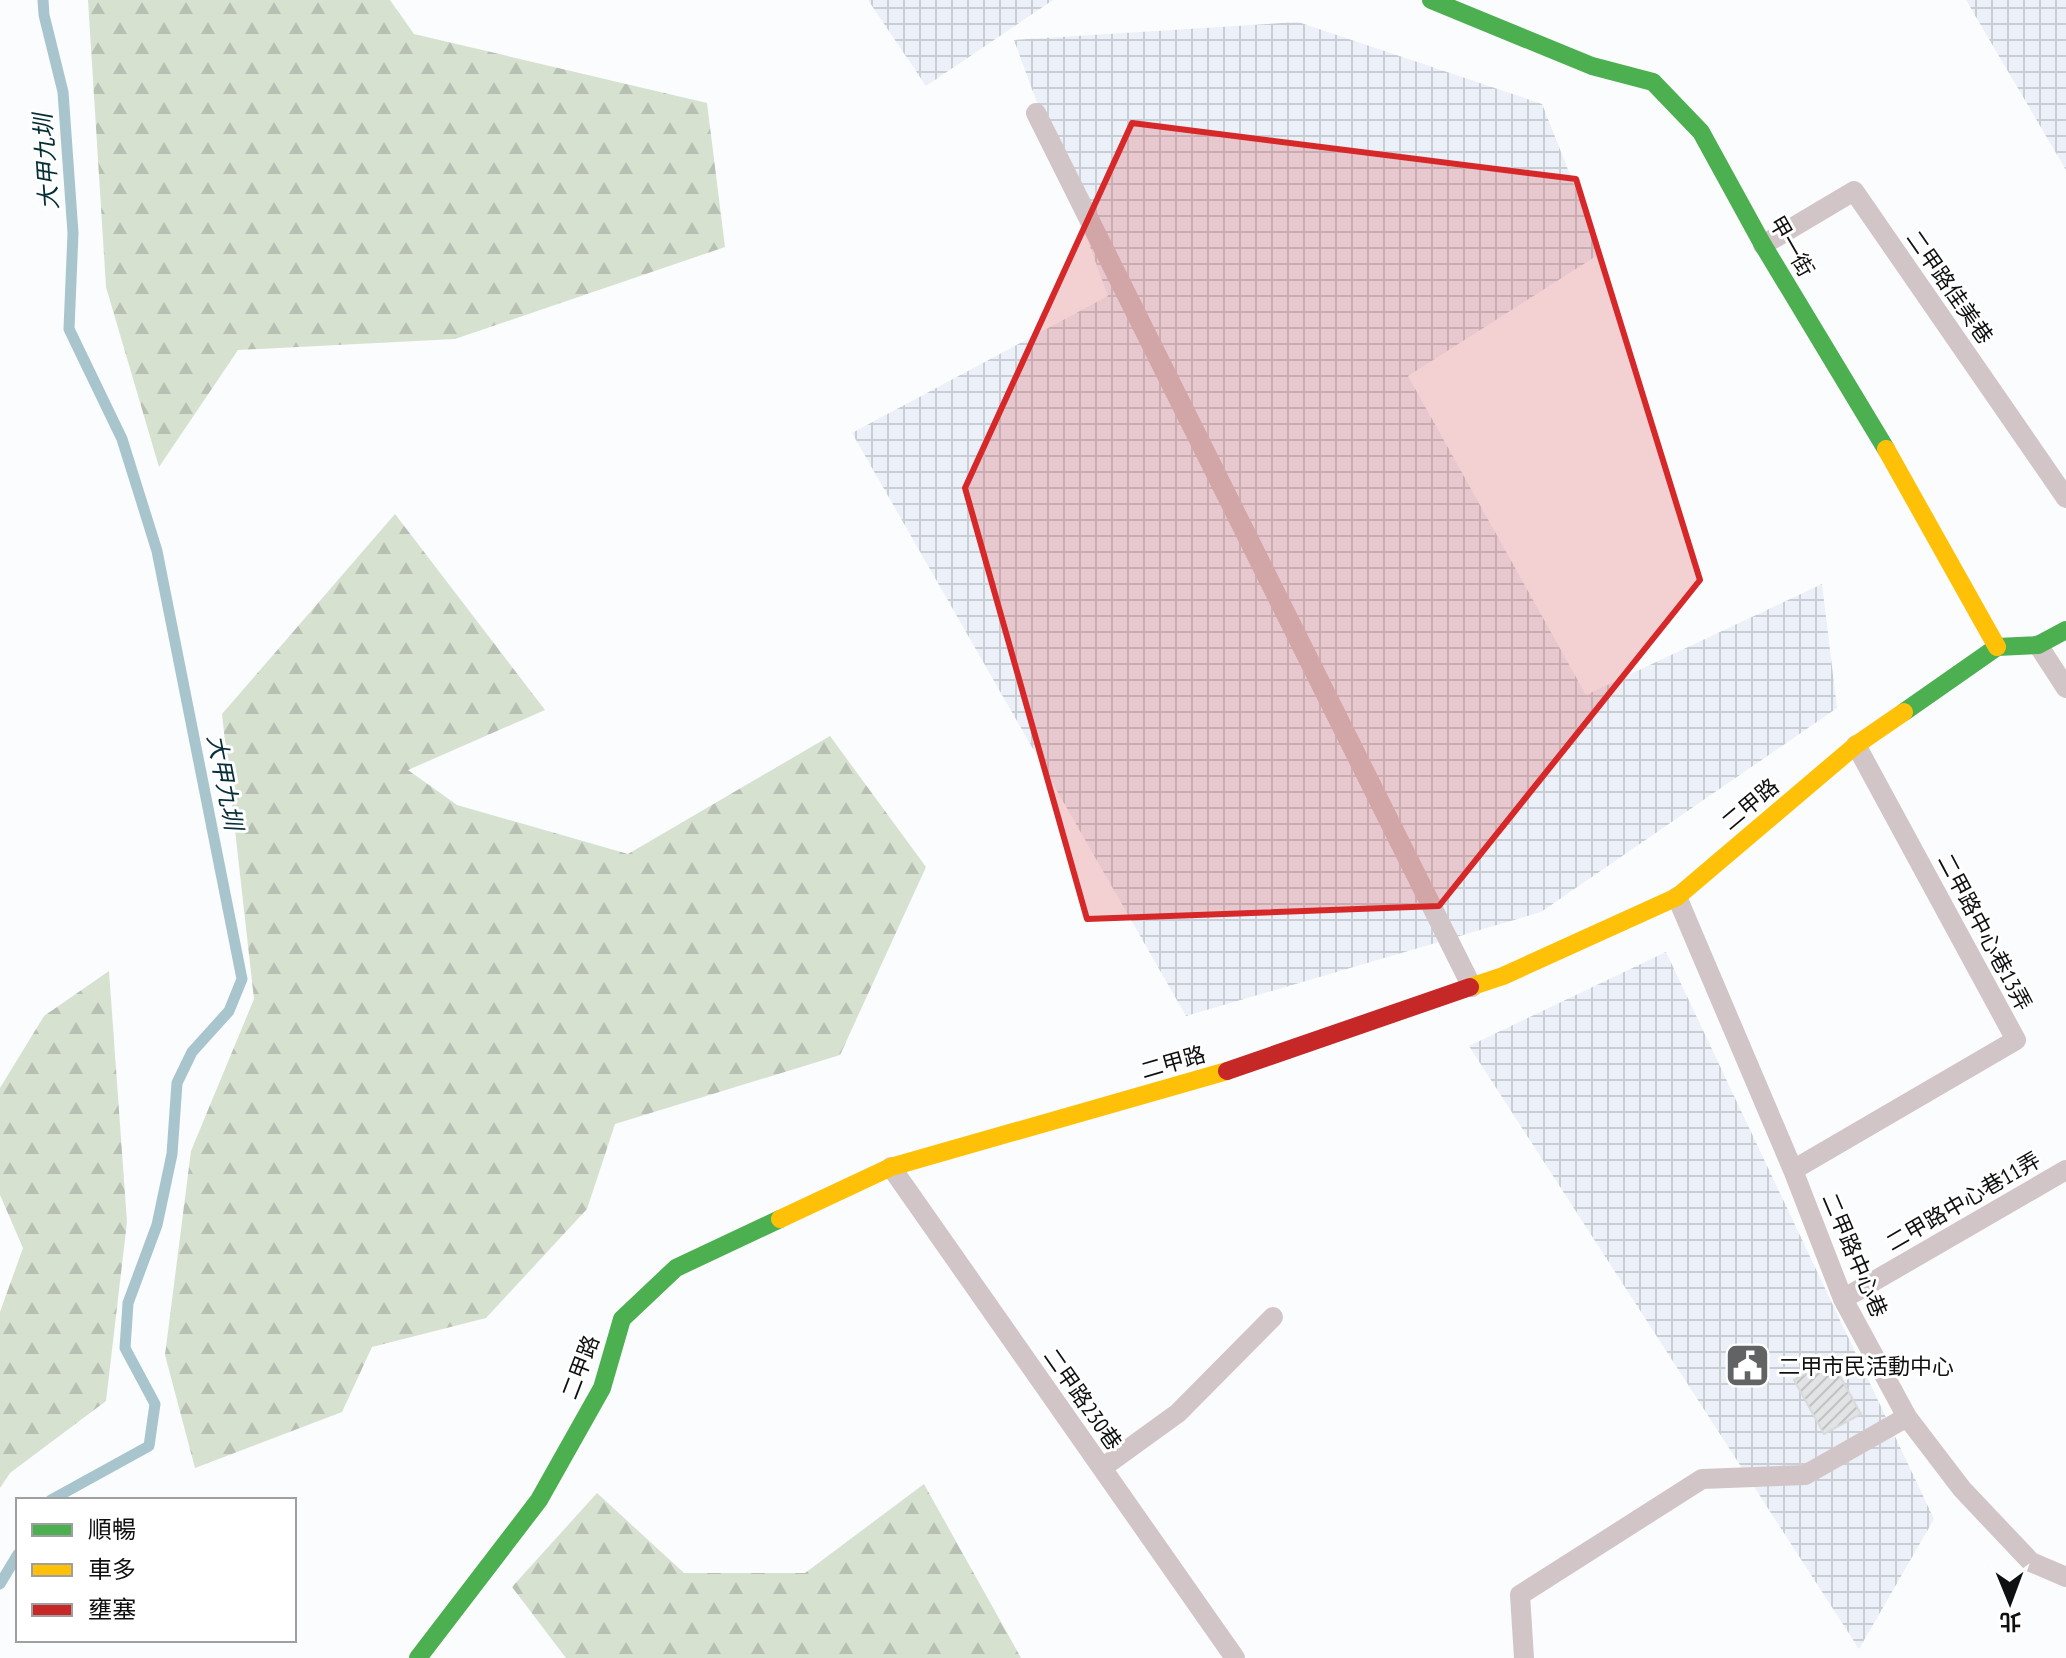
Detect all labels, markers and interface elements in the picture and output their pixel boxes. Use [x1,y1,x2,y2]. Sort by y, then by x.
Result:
water label: 大甲九圳 [27,110,65,211]
street label: 甲一街 [1763,210,1821,282]
street label: 二甲路佳美巷 [1901,225,1999,349]
water label: 大甲九圳 [201,732,250,835]
street label: 二甲路 [1716,772,1784,836]
street label: 二甲路中心巷13弄 [1932,849,2038,1015]
street label: 二甲路 [1137,1039,1209,1085]
street label: 二甲路中心巷11弄 [1881,1145,2045,1257]
street label: 二甲路中心巷 [1816,1189,1894,1321]
street label: 二甲路 [555,1331,605,1403]
public building icon: 二甲市民活動中心 [1723,1342,1771,1390]
street label: 二甲路230巷 [1038,1343,1128,1455]
place label: 二甲市民活動中心 [1778,1352,1954,1380]
legend [16,1498,296,1642]
text: 順暢 [88,1514,136,1545]
text: 車多 [88,1554,136,1585]
north arrow [1970,1562,2050,1642]
text: 壅塞 [88,1594,136,1625]
text: 北 [1999,1608,2022,1636]

